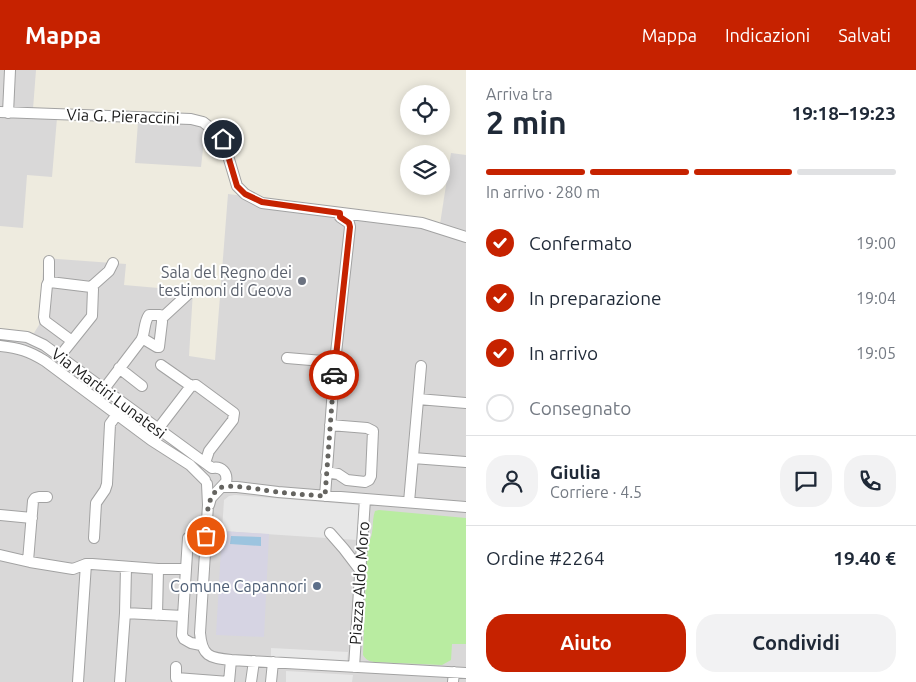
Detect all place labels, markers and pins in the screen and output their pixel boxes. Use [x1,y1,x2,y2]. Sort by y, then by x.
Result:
pin [202,118,244,160]
place label: Sala del Regno dei testimoni di Geova [158,263,292,299]
marker: Sala del Regno dei testimoni di Geova [296,275,308,287]
pin [185,515,227,557]
place label: Comune Capannori [170,577,307,595]
marker: Comune Capannori [311,580,323,592]

